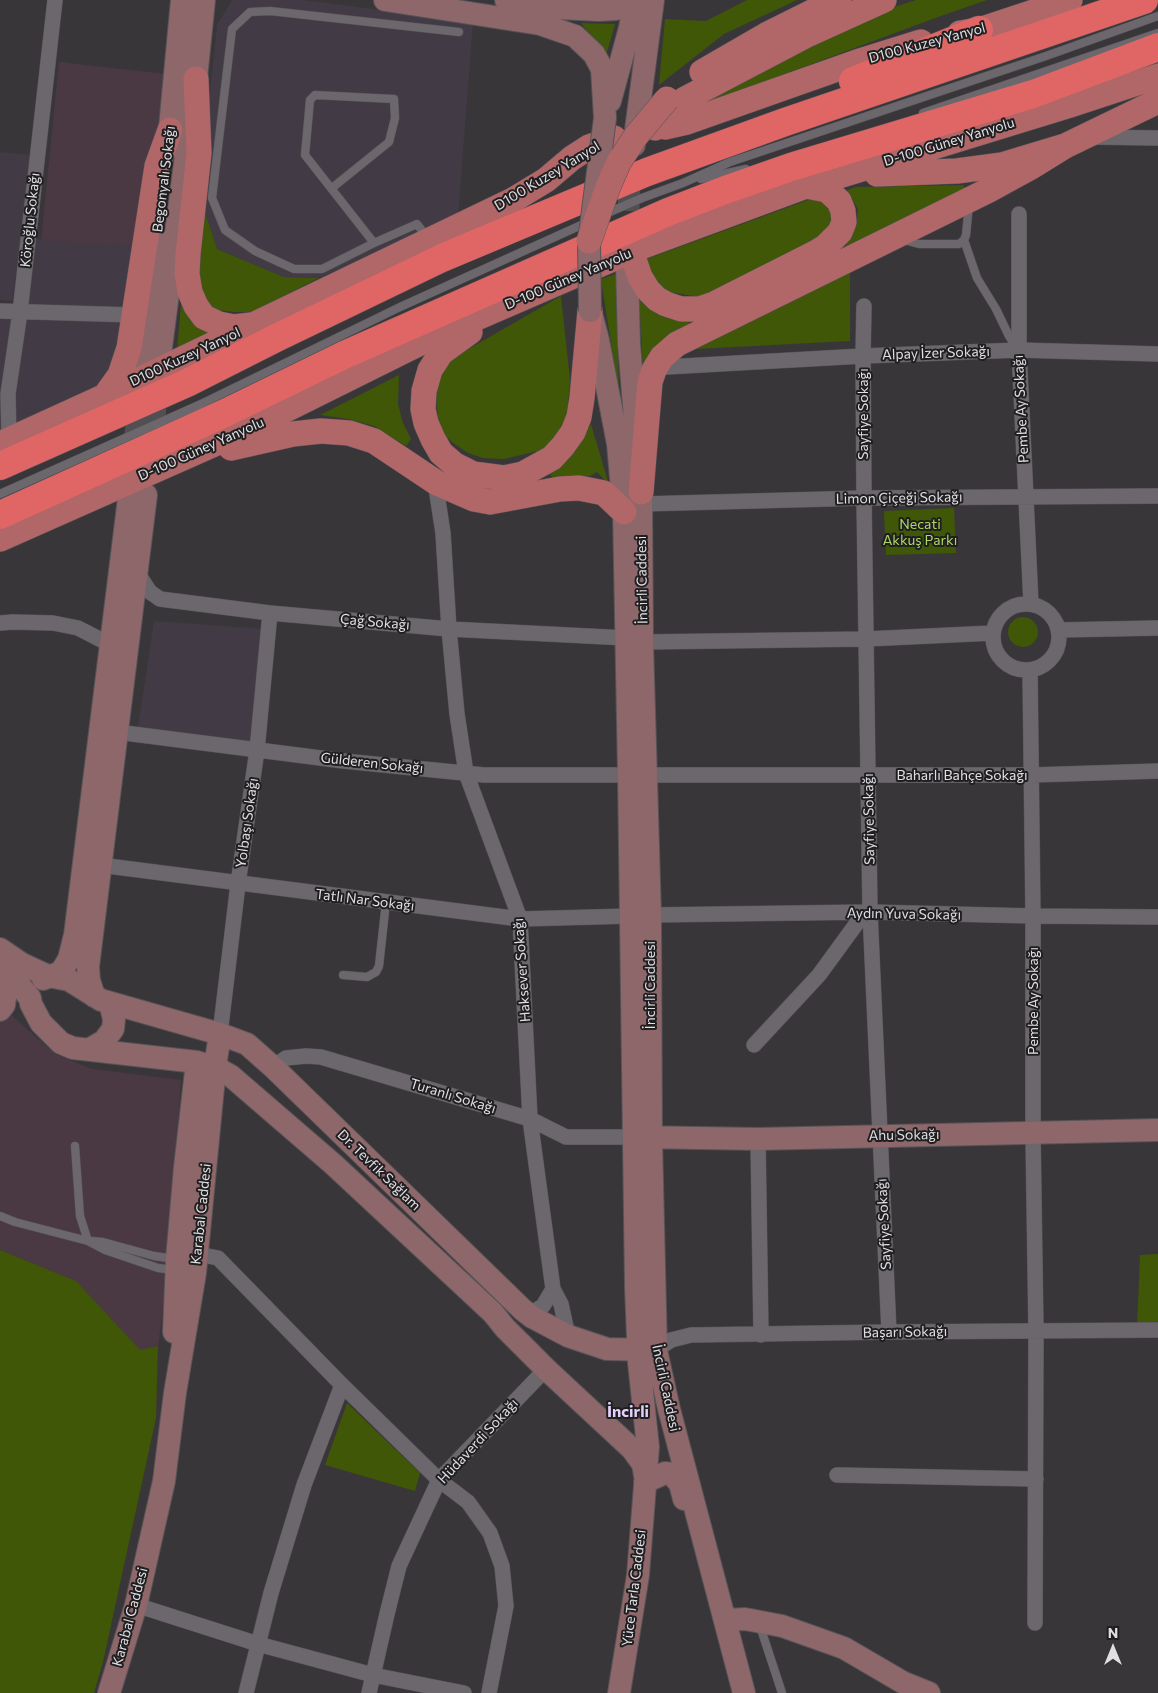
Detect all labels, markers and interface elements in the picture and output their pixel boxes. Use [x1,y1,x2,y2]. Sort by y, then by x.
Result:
street label: D100 Kuzey Yanyol [867,19,987,67]
street label: D-100 Güney Yanyolu [881,114,1017,170]
street label: Begonyalı Sokağı [149,125,179,233]
street label: D100 Kuzey Yanyol [491,138,603,214]
street label: Köroğlu Sokağı [17,172,43,268]
street label: D-100 Güney Yanyolu [502,245,634,313]
street label: D100 Kuzey Yanyol [127,324,243,390]
street label: Alpay İzer Sokağı [882,343,990,363]
street label: Pembe Ay Sokağı [1010,355,1032,463]
street label: Sayfiye Sokağı [855,368,871,460]
street label: D-100 Güney Yanyolu [135,414,267,484]
street label: Limon Çiçeği Sokağı [835,488,963,508]
park label: Necati Akkuş Parkı [883,516,957,548]
street label: İncirli Caddesi [633,536,651,624]
street label: Çağ Sokağı [339,611,411,633]
street label: Gülderen Sokağı [320,749,424,777]
street label: Baharlı Bahçe Sokağı [896,767,1028,783]
street label: Sayfiye Sokağı [860,773,878,865]
street label: Yolbaşı Sokağı [232,777,262,869]
street label: Tatlı Nar Sokağı [315,886,415,914]
street label: Aydın Yuva Sokağı [847,905,961,923]
street label: Haksever Sokağı [510,917,534,1023]
street label: İncirli Caddesi [642,941,658,1029]
street label: Pembe Ay Sokağı [1025,947,1041,1055]
street label: Turanlı Sokağı [408,1075,498,1117]
street label: Dr. Tevfik Sağlam [334,1126,424,1214]
street label: Ahu Sokağı [868,1126,940,1144]
street label: Karabal Caddesi [187,1163,215,1265]
street label: Sayfiye Sokağı [873,1178,895,1270]
street label: Başarı Sokağı [863,1323,947,1341]
street label: İncirli Caddesi [649,1343,683,1433]
street label: Hüdaverdi Sokağı [434,1395,522,1487]
district label: İncirli [607,1402,649,1422]
street label: Yüce Tarla Caddesi [618,1529,650,1647]
street label: Karabal Caddesi [109,1566,151,1668]
north arrow [1088,1623,1138,1673]
text: N [1108,1624,1118,1641]

